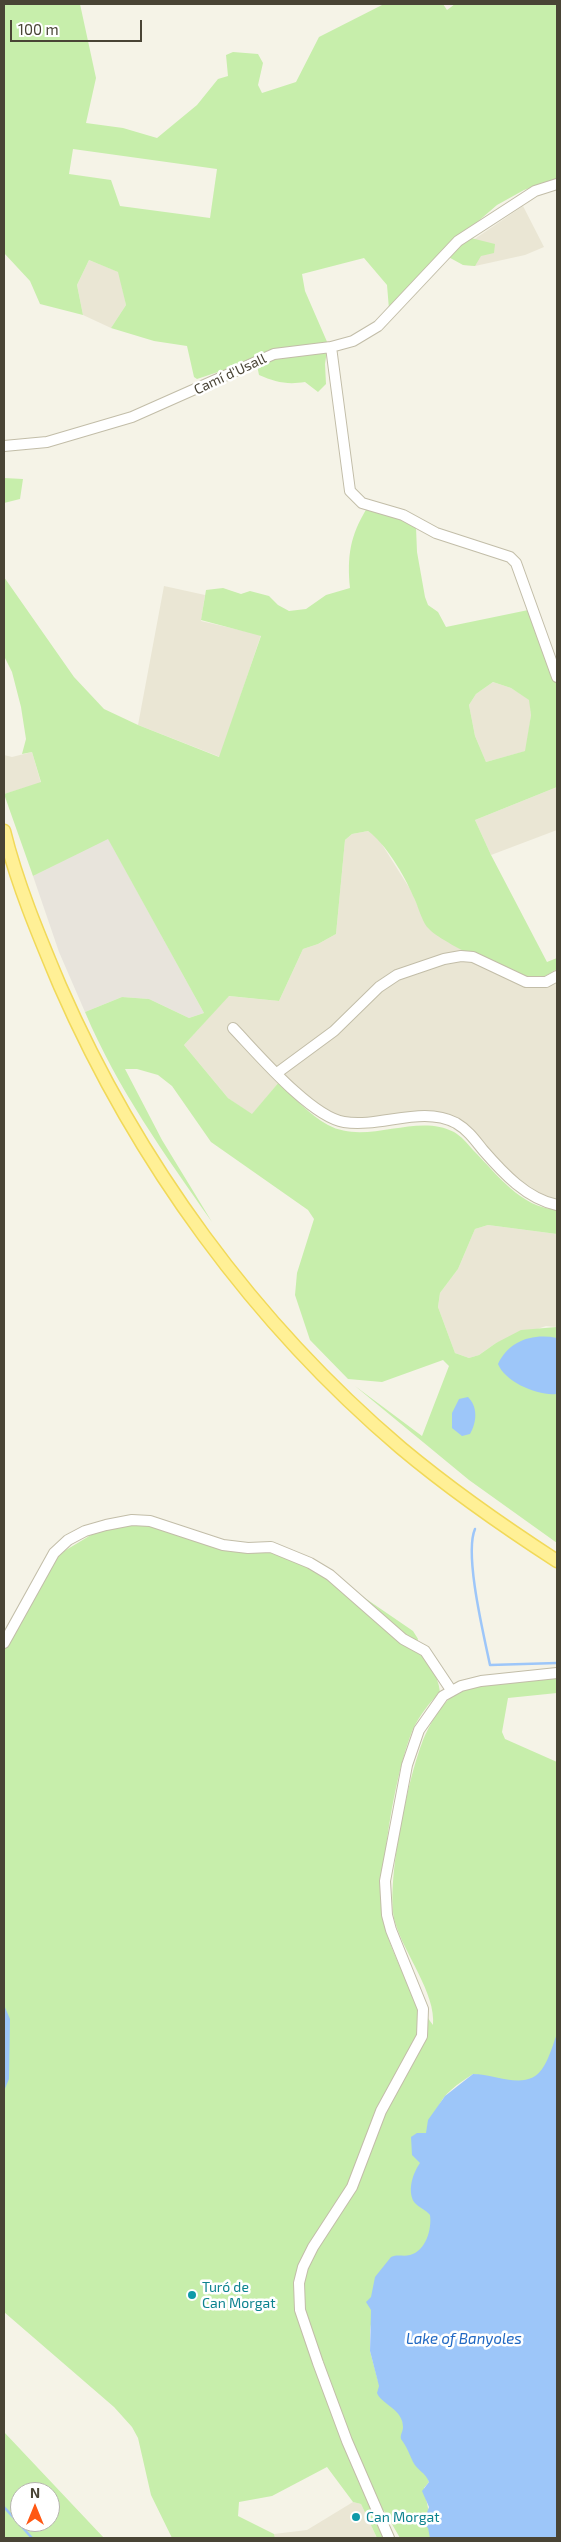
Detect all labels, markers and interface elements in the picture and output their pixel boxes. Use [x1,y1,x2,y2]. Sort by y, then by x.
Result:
scale bar [12,10,145,42]
text: 100 m [18,20,59,38]
street label: Camí d'Usall [191,350,269,398]
place label: Turó de Can Morgat [202,2279,275,2312]
marker: Turó de Can Morgat [186,2289,198,2301]
water label: Lake of Banyoles [406,2330,522,2348]
north arrow [10,2482,60,2532]
text: N [30,2484,40,2501]
place label: Can Morgat [366,2509,439,2525]
marker: Can Morgat [350,2511,362,2523]

